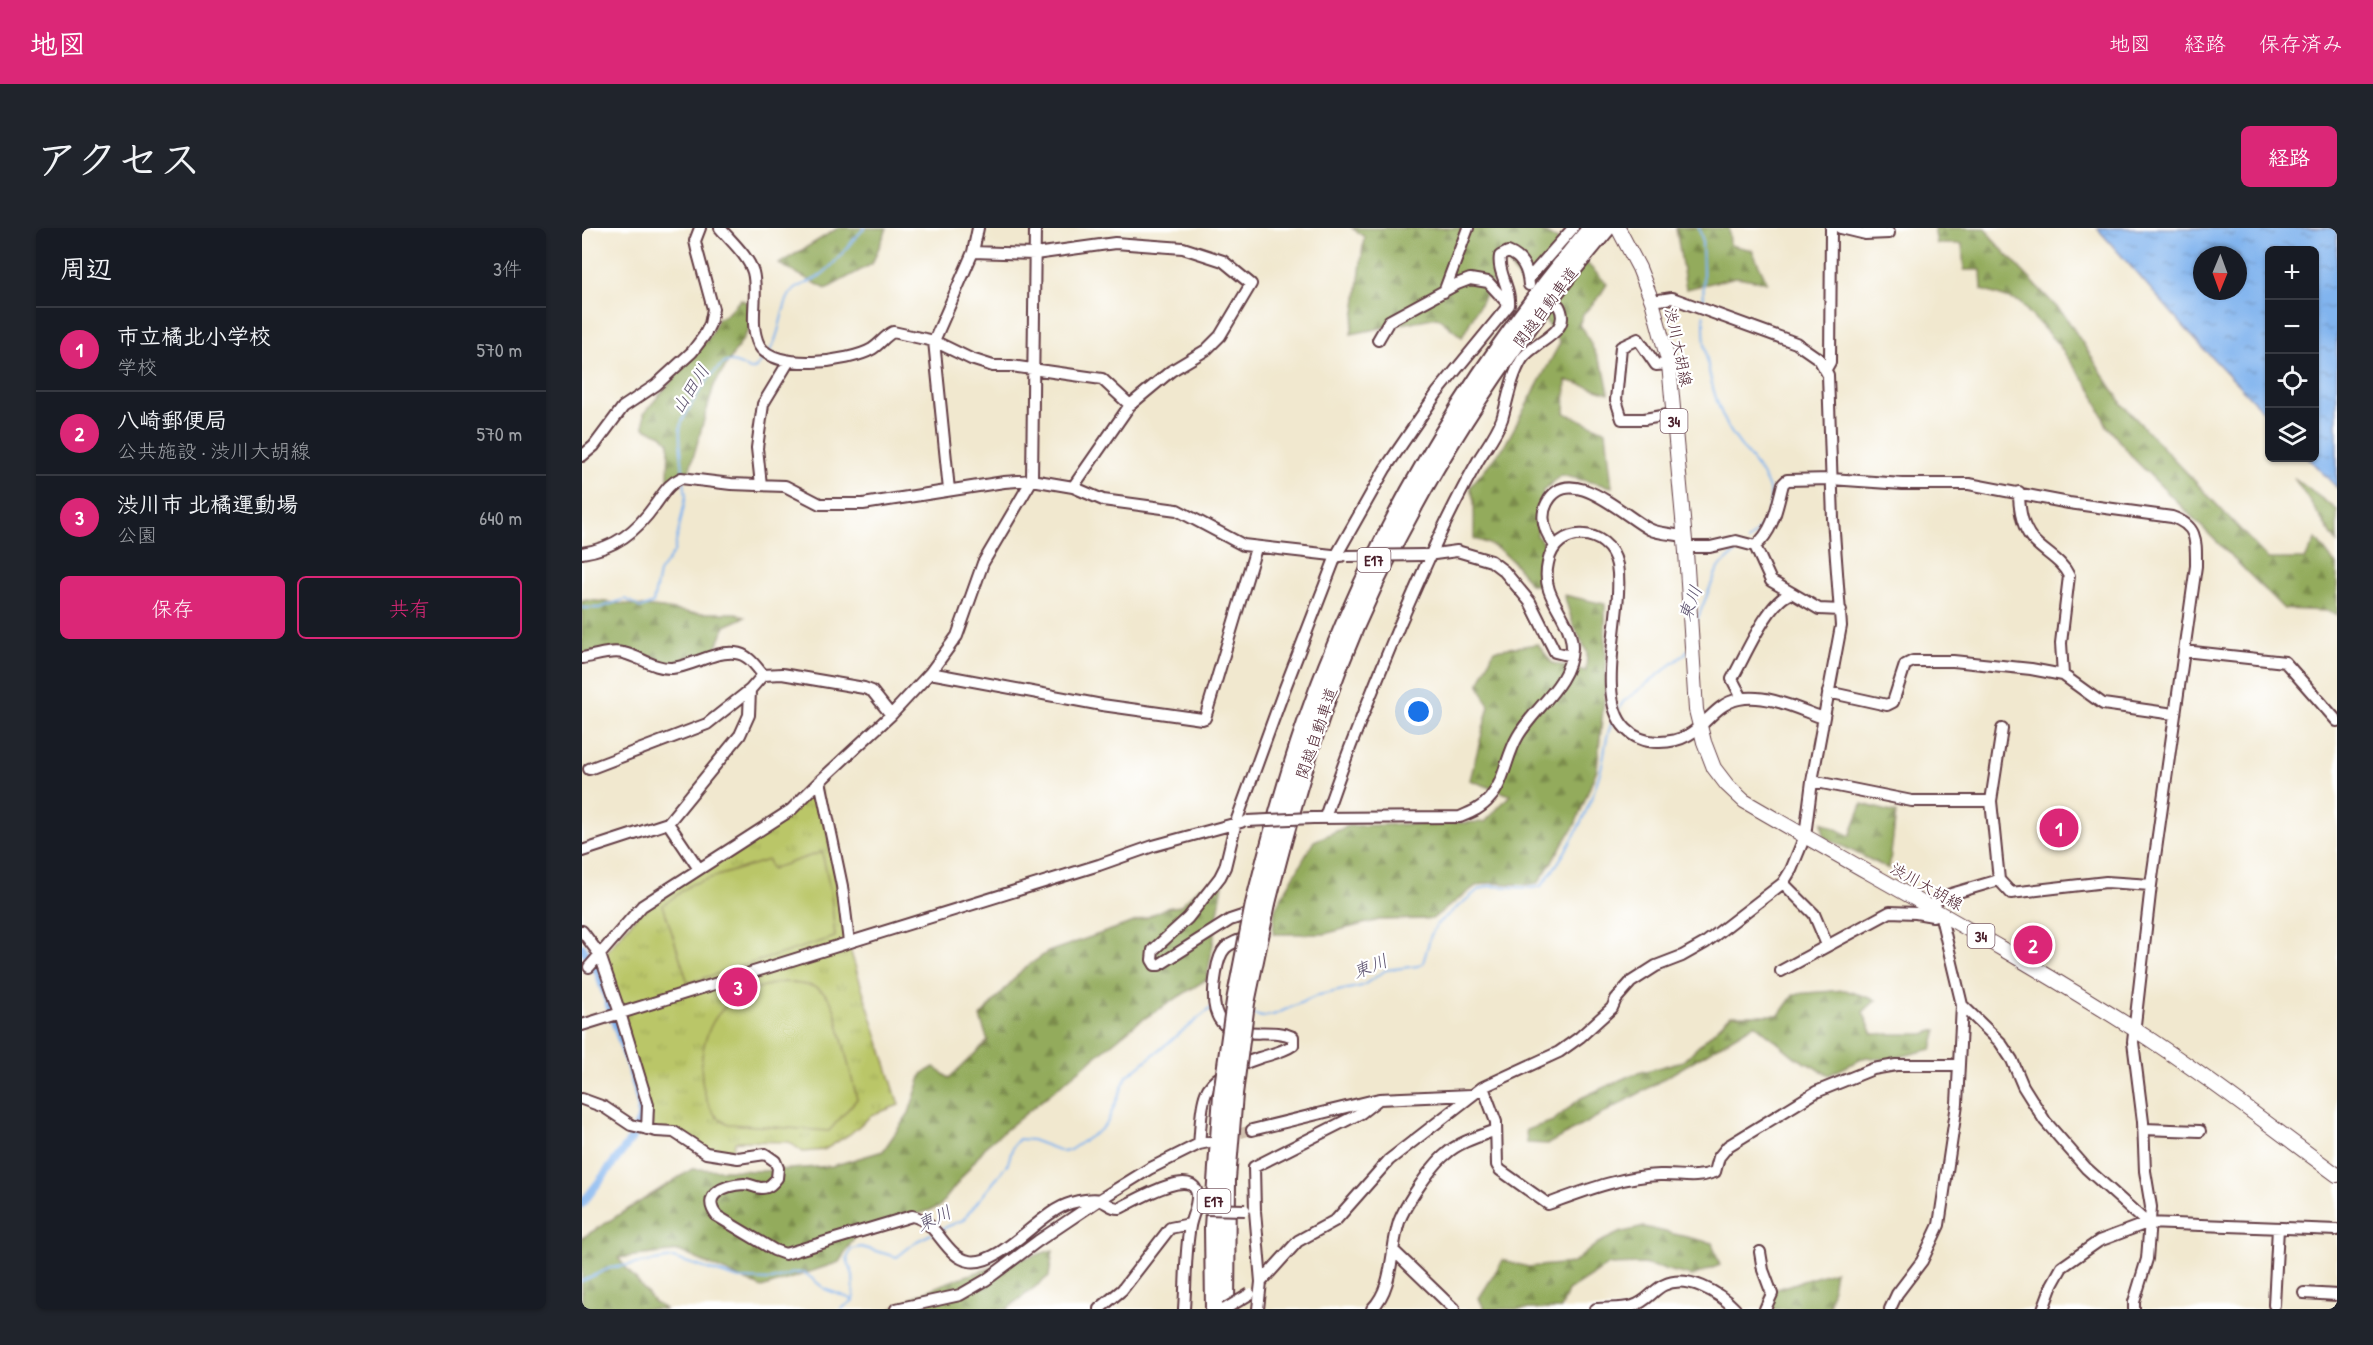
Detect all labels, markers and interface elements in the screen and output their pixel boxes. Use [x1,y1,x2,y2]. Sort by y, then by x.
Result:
text: 地図 [30,25,86,63]
text: 地図 [2109,29,2151,58]
text: 経路 [2184,29,2226,58]
text: 保存済み [2259,29,2343,58]
button: 経路 [2241,126,2337,187]
text: アクセス [36,130,201,187]
north arrow [2193,246,2247,300]
map controls [2265,246,2319,462]
button: + [2265,246,2319,300]
text: 周辺 [60,251,112,286]
text: 3件 [493,255,522,282]
street label: 関越自動車道 [1507,262,1583,352]
button: − [2265,300,2319,354]
street label: 渋川大胡線 [1660,306,1698,388]
text: 市立橘北小学校 [117,321,271,351]
text: 1 [76,336,83,363]
text: 570 m [476,336,522,363]
text: 学校 [117,353,157,380]
button: locate [2265,354,2319,408]
water label: 山田川 [665,360,715,418]
text: 八崎郵便局 [117,405,227,435]
button: layers [2265,408,2319,462]
road number: 34 [1660,409,1688,433]
text: 2 [75,420,84,447]
text: 570 m [476,420,522,447]
text: 公共施設 · 渋川大胡線 [117,437,310,464]
text: 渋川市 北橘運動場 [117,489,298,519]
text: 3 [75,504,84,531]
text: 640 m [479,504,522,531]
text: 公園 [117,521,157,548]
road number: E17 [1358,548,1390,572]
button: 保存 [60,576,285,639]
button: 共有 [297,576,522,639]
water label: 東川 [1672,582,1708,624]
street label: 関越自動車道 [1290,684,1342,782]
your location [1404,697,1433,726]
pin: 1 [2040,806,2078,850]
street label: 渋川大胡線 [1887,857,1967,915]
pin: 2 [2014,922,2052,968]
road number: 34 [1968,924,1994,948]
water label: 東川 [1349,948,1391,984]
pin: 3 [718,964,758,1010]
road number: E17 [1198,1189,1230,1213]
water label: 東川 [912,1199,956,1237]

